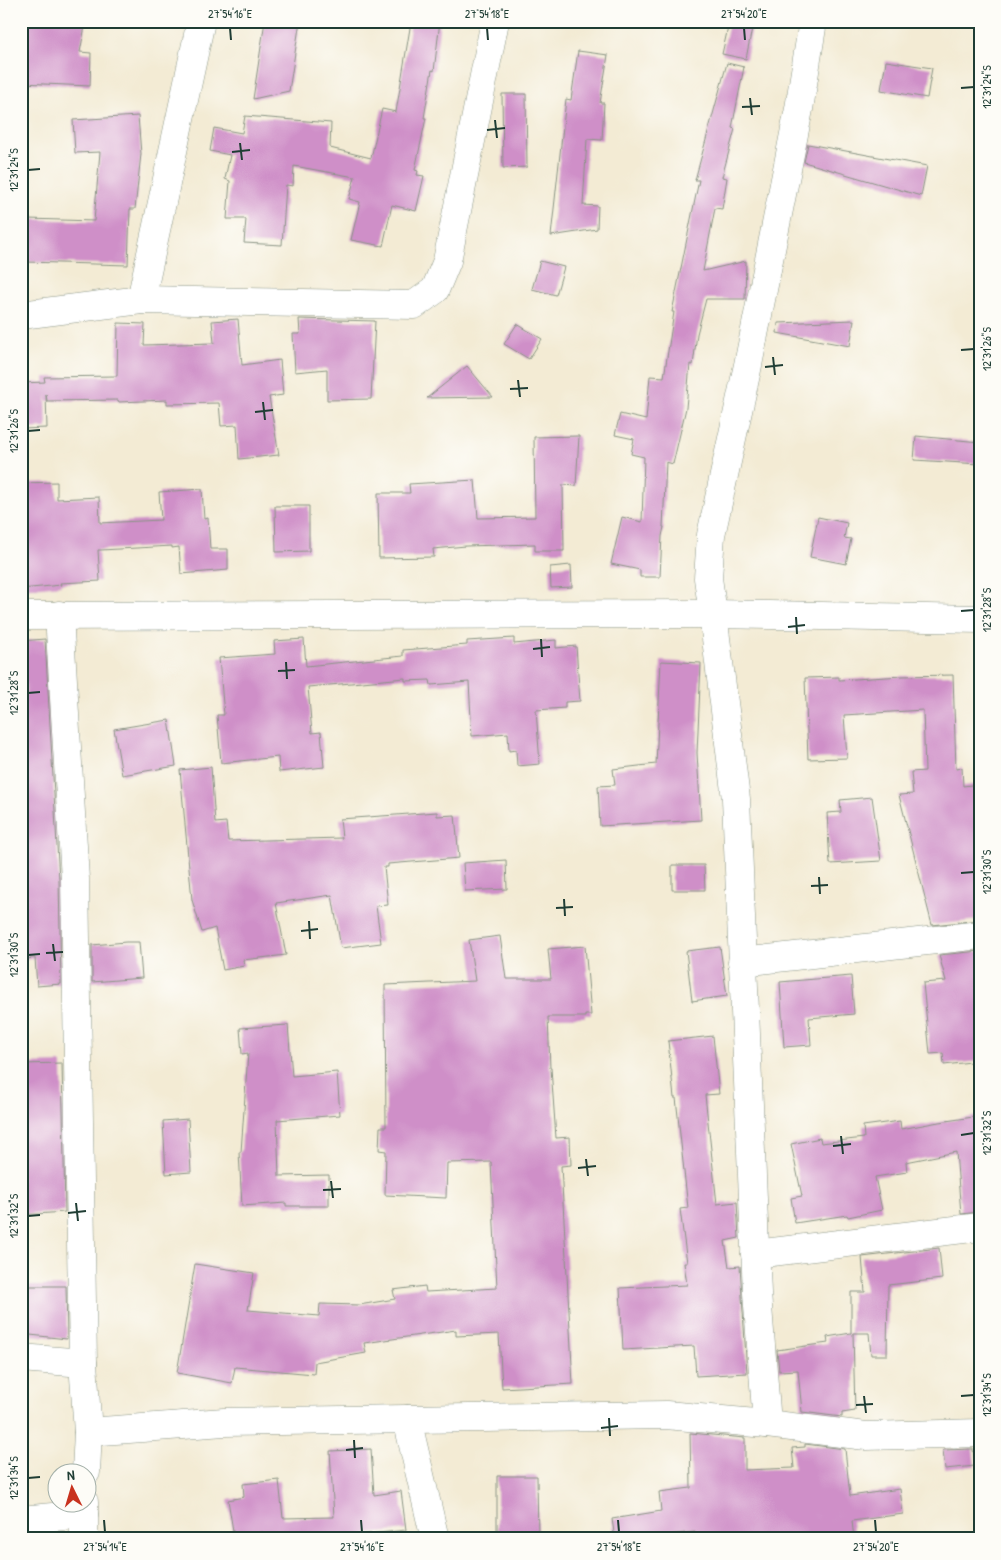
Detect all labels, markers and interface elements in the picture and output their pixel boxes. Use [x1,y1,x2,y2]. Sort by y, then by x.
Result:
text: 27°54'16"E [208,5,253,22]
text: 27°54'18"E [465,5,510,22]
text: 27°54'20"E [721,5,768,22]
text: 12°31'24"S [978,65,995,109]
text: 12°31'24"S [5,148,22,192]
text: 12°31'26"S [978,327,995,371]
text: 12°31'26"S [5,409,22,453]
text: 12°31'28"S [978,587,995,632]
text: 12°31'28"S [5,670,22,715]
text: 12°31'30"S [978,849,995,894]
text: 12°31'30"S [5,932,22,977]
text: 12°31'32"S [978,1110,995,1155]
text: 12°31'32"S [5,1193,22,1238]
text: 12°31'34"S [978,1373,995,1417]
text: 12°31'34"S [5,1456,22,1500]
north arrow [48,1462,98,1512]
text: N [66,1465,76,1484]
text: 27°54'14"E [83,1538,128,1555]
text: 27°54'16"E [340,1538,385,1555]
text: 27°54'18"E [597,1538,642,1555]
text: 27°54'20"E [853,1538,900,1555]

